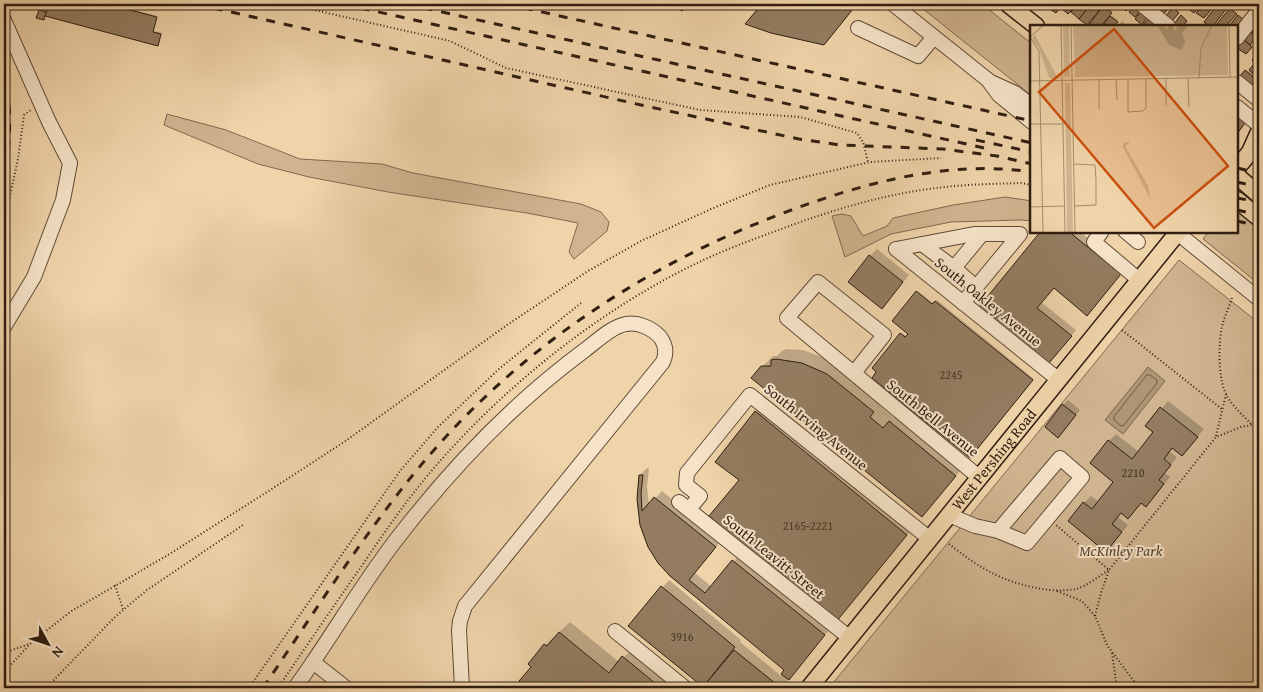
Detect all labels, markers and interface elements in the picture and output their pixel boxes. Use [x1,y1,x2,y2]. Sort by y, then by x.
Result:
inset map [1030,25,1238,232]
street label: South Oakley Avenue [930,252,1046,351]
house number: 2245 [939,366,963,383]
street label: South Bell Avenue [883,374,984,461]
street label: South Irving Avenue [760,378,873,475]
street label: West Pershing Road [946,404,1041,514]
house number: 2210 [1121,464,1145,481]
street label: South Leavitt Street [719,509,830,604]
house number: 2165-2221 [783,517,833,534]
park label: McKinley Park [1079,540,1163,561]
north arrow [22,620,72,670]
house number: 3916 [670,628,694,645]
text: N [47,642,69,663]

